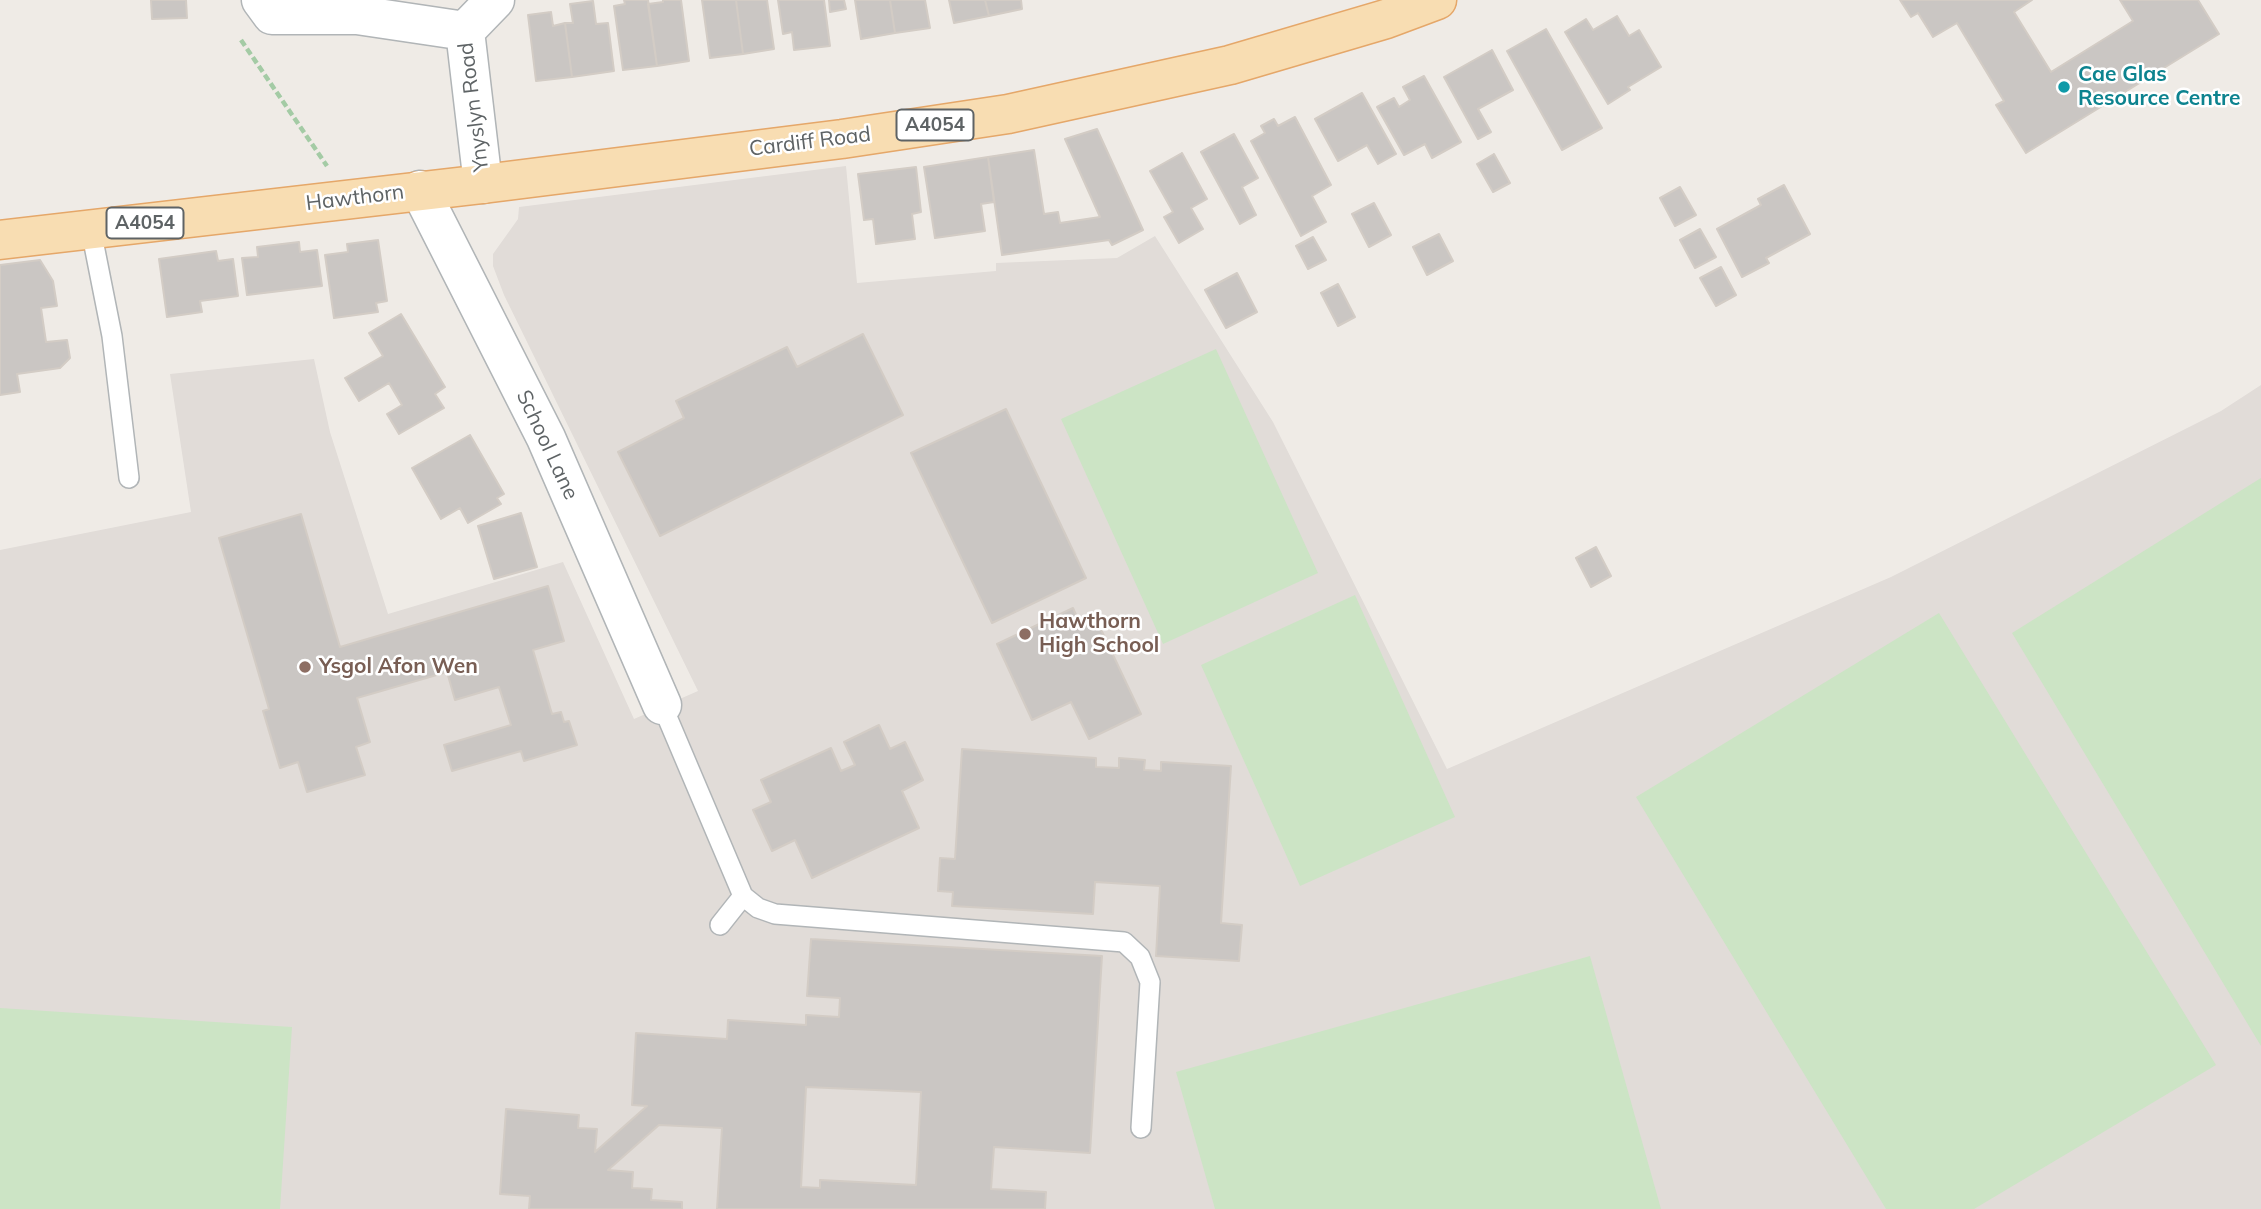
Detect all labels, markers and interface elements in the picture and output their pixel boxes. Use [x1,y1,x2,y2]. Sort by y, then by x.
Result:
street label: Ynyslyn Road [454,41,494,173]
place label: Cae Glas Resource Centre [2078,62,2241,112]
marker: Cae Glas Resource Centre [2056,79,2072,95]
road number: A4054 [897,110,974,140]
street label: Cardiff Road [748,122,872,162]
street label: Hawthorn [305,179,405,217]
road number: A4054 [106,208,184,238]
street label: School Lane [511,386,583,504]
place label: Hawthorn High School [1039,609,1159,659]
marker: Hawthorn High School [1017,626,1033,642]
place label: Ysgol Afon Wen [319,654,478,680]
marker: Ysgol Afon Wen [297,659,313,675]

